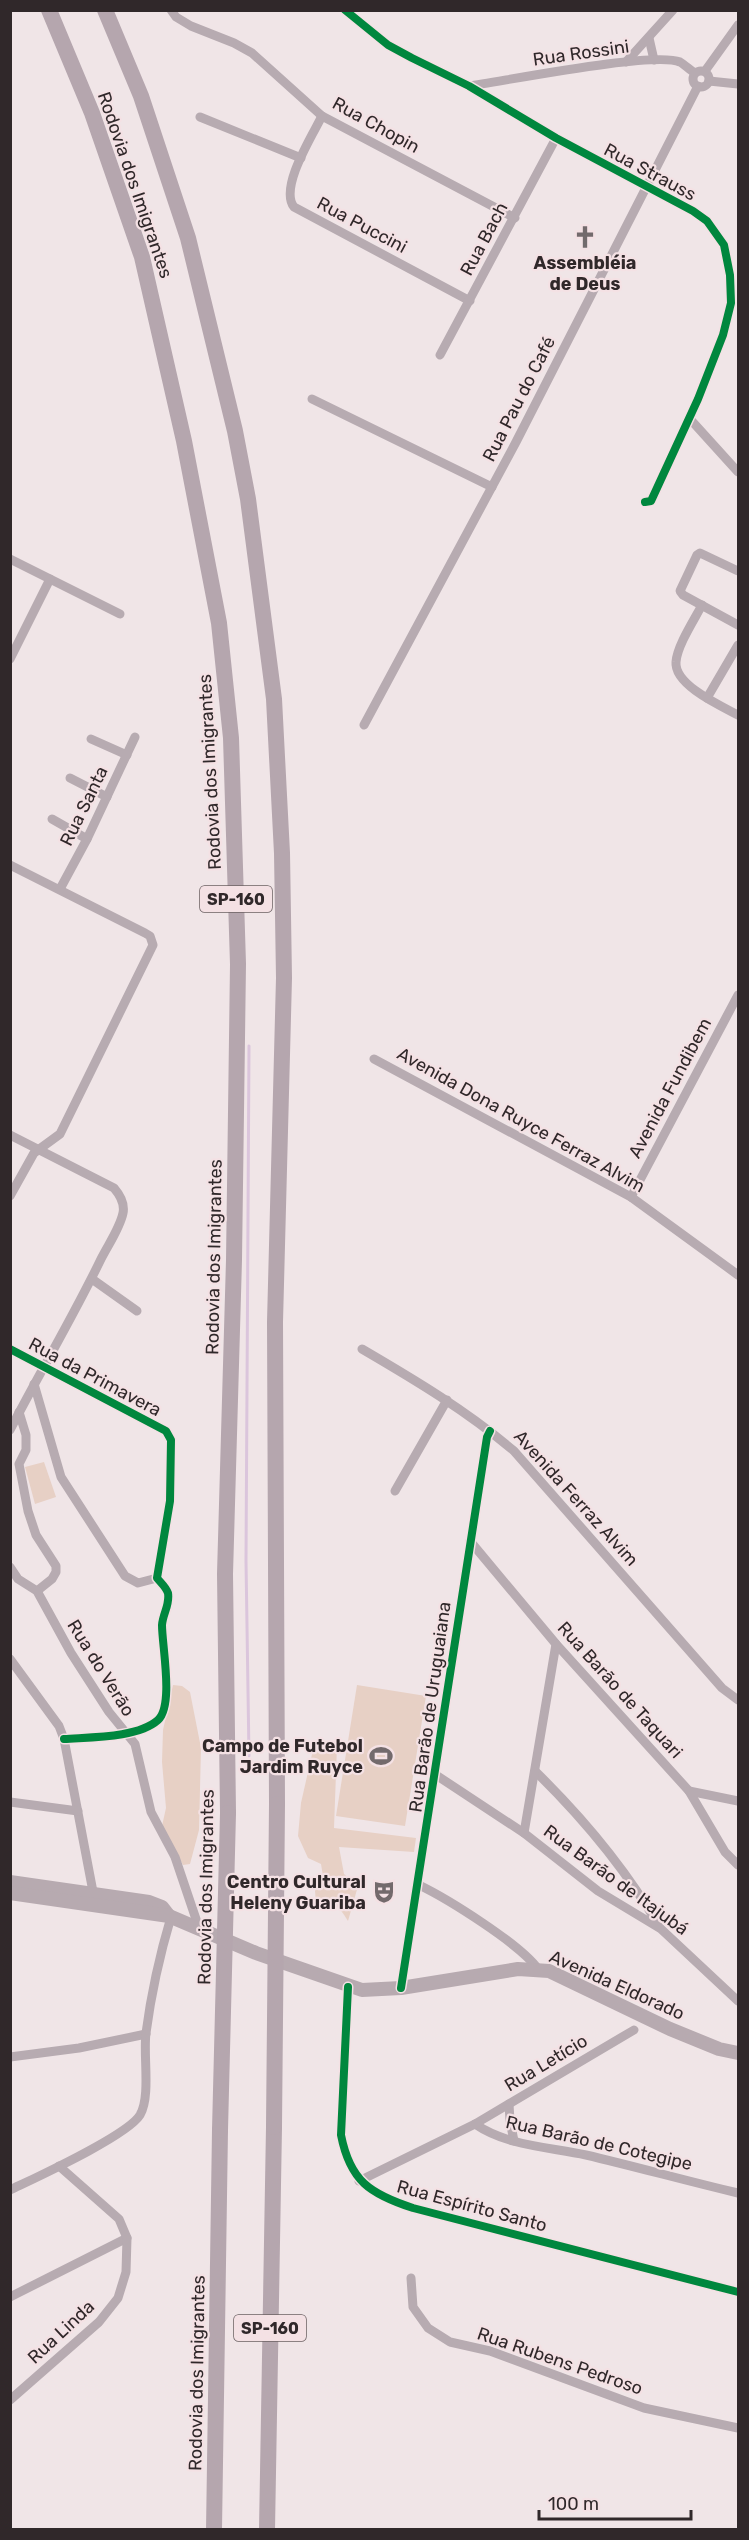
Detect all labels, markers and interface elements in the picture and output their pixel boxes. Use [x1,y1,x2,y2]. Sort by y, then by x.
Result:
street label: Rua Rossini [531,35,631,71]
street label: Rodovia dos Imigrantes [93,89,177,281]
street label: Rua Chopin [329,92,423,158]
street label: Rua Strauss [600,139,700,205]
street label: Rua Puccini [313,192,411,258]
street label: Rua Bach [456,199,512,279]
church icon: Assembléia de Deus [572,224,598,250]
place label: Assembléia de Deus [534,252,636,295]
street label: Rua Pau do Café [478,333,560,465]
street label: Rodovia dos Imigrantes [194,674,226,870]
street label: Rua Santa [55,763,113,849]
road number: SP-160 [200,886,272,912]
street label: Avenida Fundibem [624,1014,716,1162]
street label: Avenida Dona Ruyce Ferraz Alvim [393,1043,649,1197]
street label: Rodovia dos Imigrantes [201,1159,227,1355]
street label: Rua da Primavera [25,1333,165,1421]
street label: Avenida Ferraz Alvim [509,1426,643,1570]
street label: Rua Barão de Uruguaiana [404,1600,456,1814]
street label: Rua do Verão [63,1616,139,1720]
street label: Rua Barão de Taquari [553,1617,687,1763]
place label: Campo de Futebol Jardim Ruyce [202,1735,363,1778]
sports icon: Campo de Futebol Jardim Ruyce [368,1743,394,1769]
street label: Rodovia dos Imigrantes [193,1789,219,1985]
street label: Rua Barão de Itajubá [539,1820,693,1940]
place label: Centro Cultural Heleny Guariba [227,1871,366,1914]
theatre icon: Centro Cultural Heleny Guariba [371,1879,397,1905]
street label: Avenida Eldorado [546,1945,688,2025]
street label: Rua Letício [500,2030,592,2096]
street label: Rua Barão de Cotegipe [504,2111,694,2175]
street label: Rua Espírito Santo [395,2175,549,2237]
street label: Rodovia dos Imigrantes [184,2275,210,2471]
street label: Rua Linda [23,2296,99,2368]
road number: SP-160 [234,2315,306,2341]
street label: Rua Rubens Pedroso [474,2322,646,2400]
scale bar [539,2483,690,2521]
text: 100 m [548,2493,599,2515]

